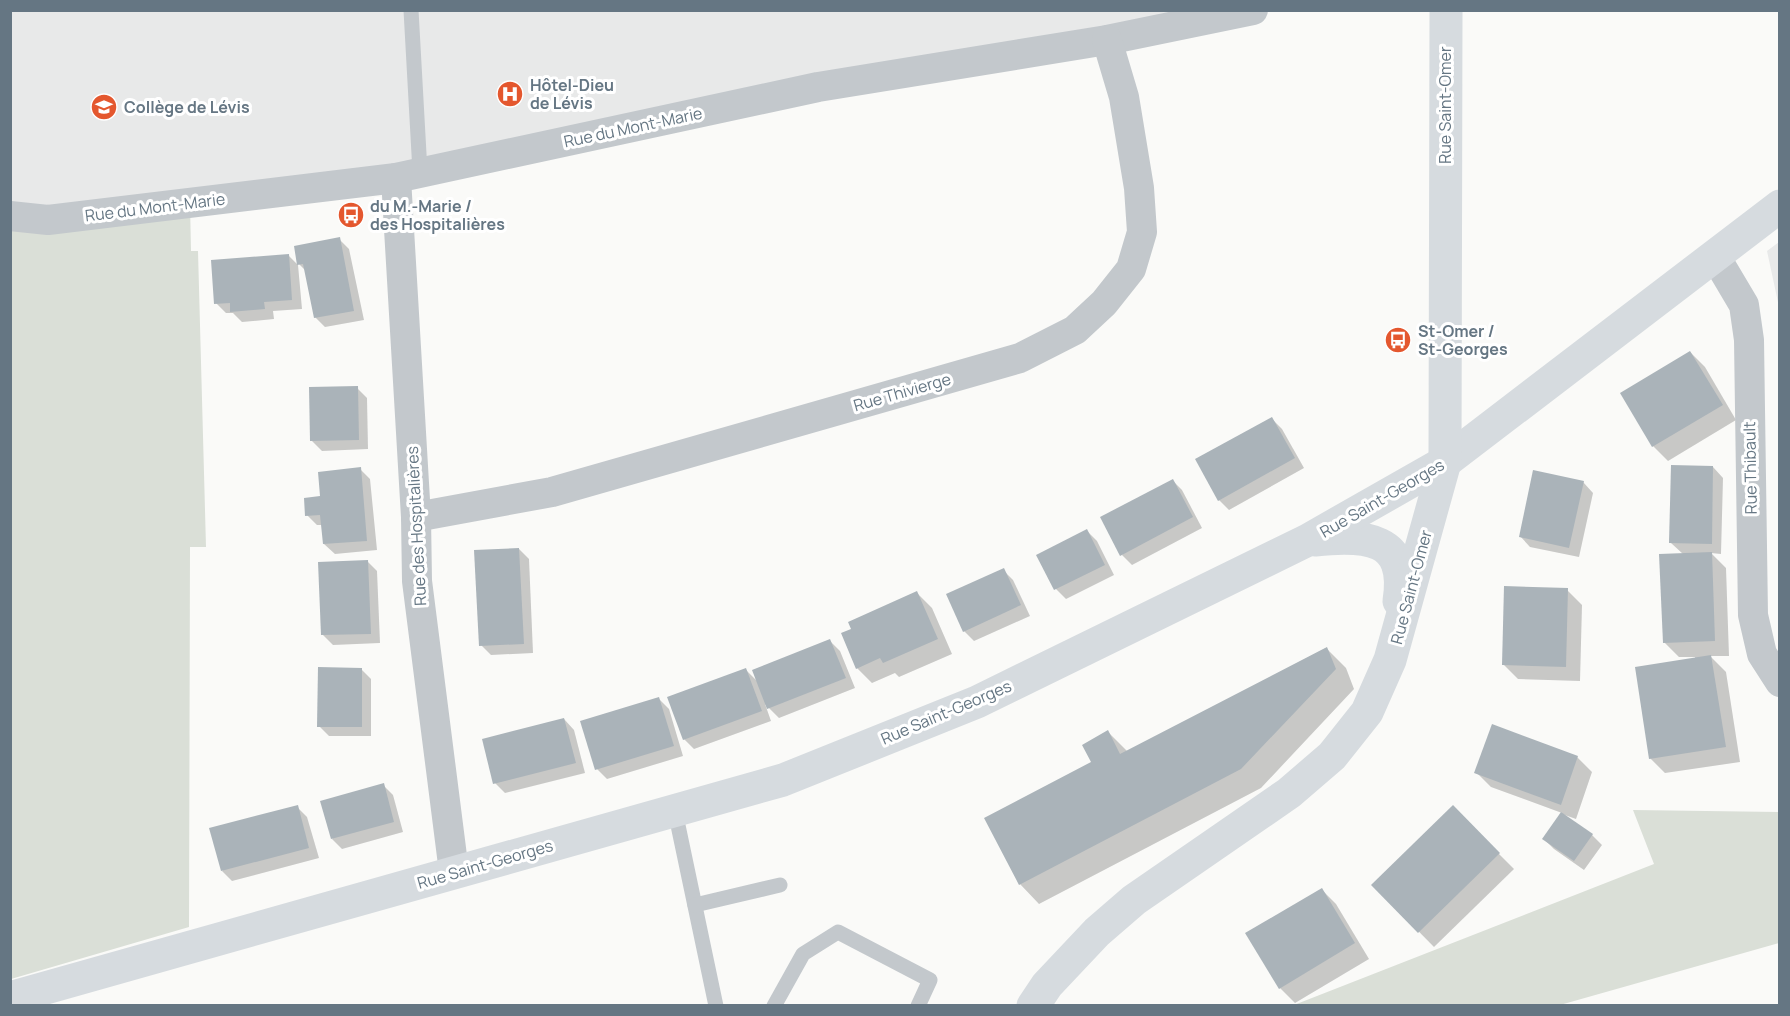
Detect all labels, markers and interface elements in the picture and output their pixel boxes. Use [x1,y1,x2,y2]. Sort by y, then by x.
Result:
street label: Rue Saint-Omer [1434,46,1456,164]
place label: Hôtel-Dieu de Lévis [530,74,614,114]
hospital icon: Hôtel-Dieu de Lévis [495,79,525,109]
school or university icon: Collège de Lévis [89,92,119,122]
place label: Collège de Lévis [124,96,250,118]
street label: Rue du Mont-Marie [562,102,704,152]
street label: Rue du Mont-Marie [84,187,226,227]
place label: du M.-Marie / des Hospitalières [370,195,505,235]
bus stop icon: du M.-Marie / des Hospitalières [336,200,366,230]
place label: St-Omer / St-Georges [1418,320,1508,360]
bus stop icon: St-Omer / St-Georges [1383,325,1413,355]
street label: Rue Thivierge [851,368,953,416]
street label: Rue Thibault [1738,421,1762,515]
street label: Rue des Hospitalières [401,446,431,606]
street label: Rue Saint-Georges [1316,453,1448,543]
street label: Rue Saint-Omer [1385,527,1437,647]
street label: Rue Saint-Georges [877,675,1015,749]
street label: Rue Saint-Georges [415,834,555,894]

